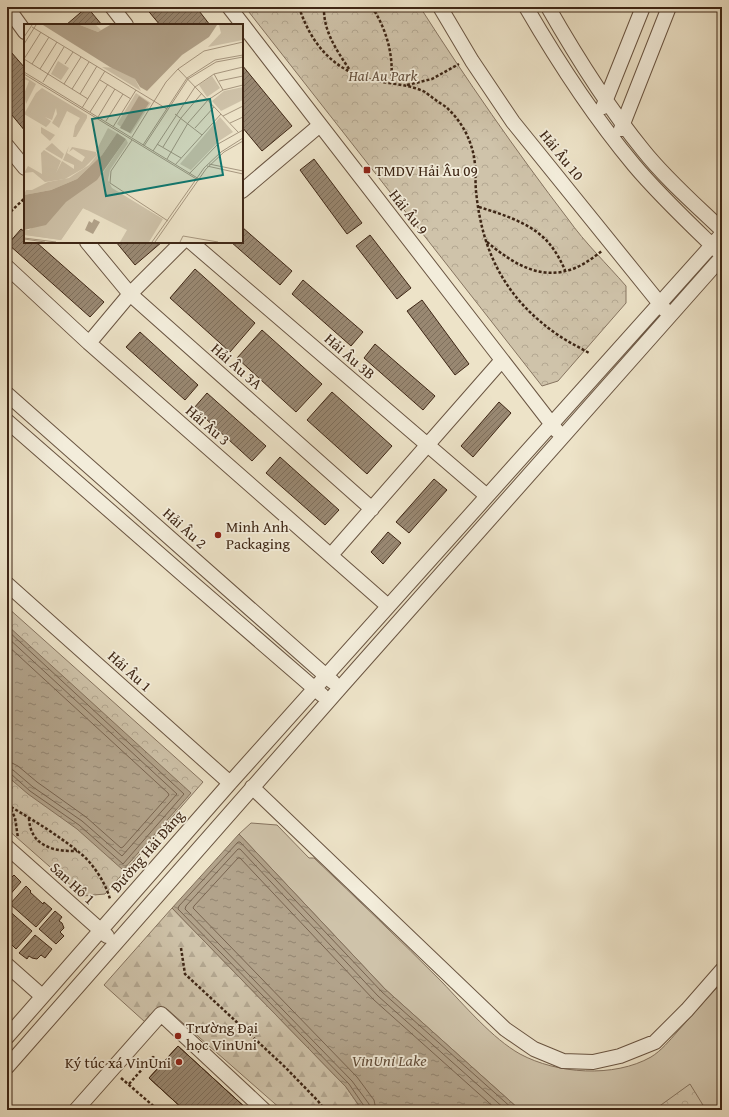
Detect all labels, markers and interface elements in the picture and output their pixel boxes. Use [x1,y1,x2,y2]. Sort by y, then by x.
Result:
inset map [24,24,243,243]
park label: Hai Au Park [348,65,418,86]
street label: Hải Âu 10 [535,125,589,185]
place label: TMDV Hải Âu 09 [375,160,478,181]
marker: TMDV Hải Âu 09 [362,165,372,175]
street label: Hải Âu 9 [385,185,433,239]
street label: Hải Âu 3B [320,328,380,384]
street label: Hải Âu 3A [207,338,267,394]
street label: Hải Âu 3 [181,400,235,450]
street label: Hải Âu 2 [159,503,211,553]
place label: Minh Anh Packaging [226,516,290,554]
marker: Minh Anh Packaging [213,530,223,540]
street label: Hải Âu 1 [104,646,156,696]
street label: Đường Hải Đăng [105,805,189,897]
street label: San Hô 1 [46,857,100,909]
place label: Trường Đại học VinUni [186,1017,258,1055]
marker: Trường Đại học VinUni [173,1031,183,1041]
water label: VinUni Lake [351,1048,427,1072]
place label: Ký túc xá VinUni [65,1052,171,1073]
marker: Ký túc xá VinUni [174,1057,184,1067]

